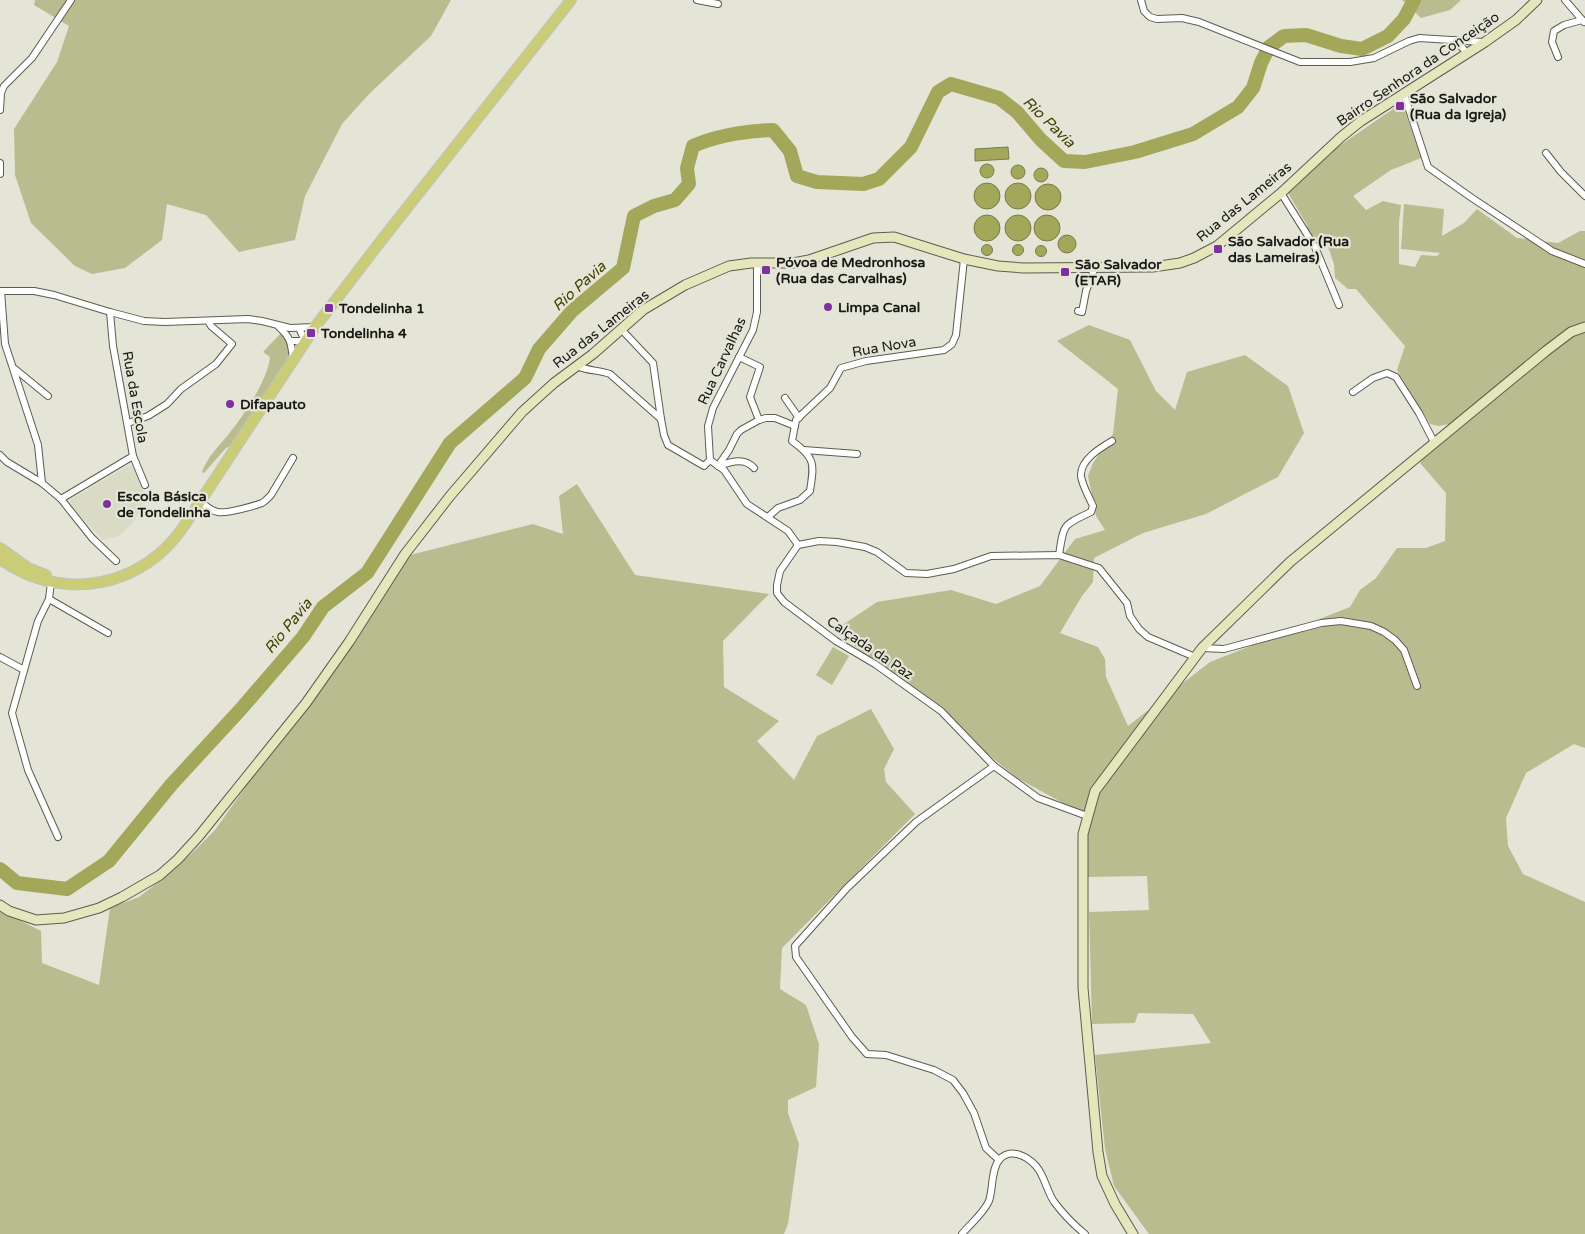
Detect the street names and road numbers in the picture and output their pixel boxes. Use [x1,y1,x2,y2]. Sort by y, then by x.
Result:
street label: Bairro Senhora da Conceição [1334,8,1502,130]
street label: Rua das Lameiras [1193,158,1295,245]
street label: Rua das Lameiras [550,286,653,372]
street label: Rua Carvalhas [694,314,750,408]
street label: Rua Nova [851,333,917,361]
street label: Rua da Escola [119,350,151,444]
street label: Calçada da Paz [823,613,917,683]

